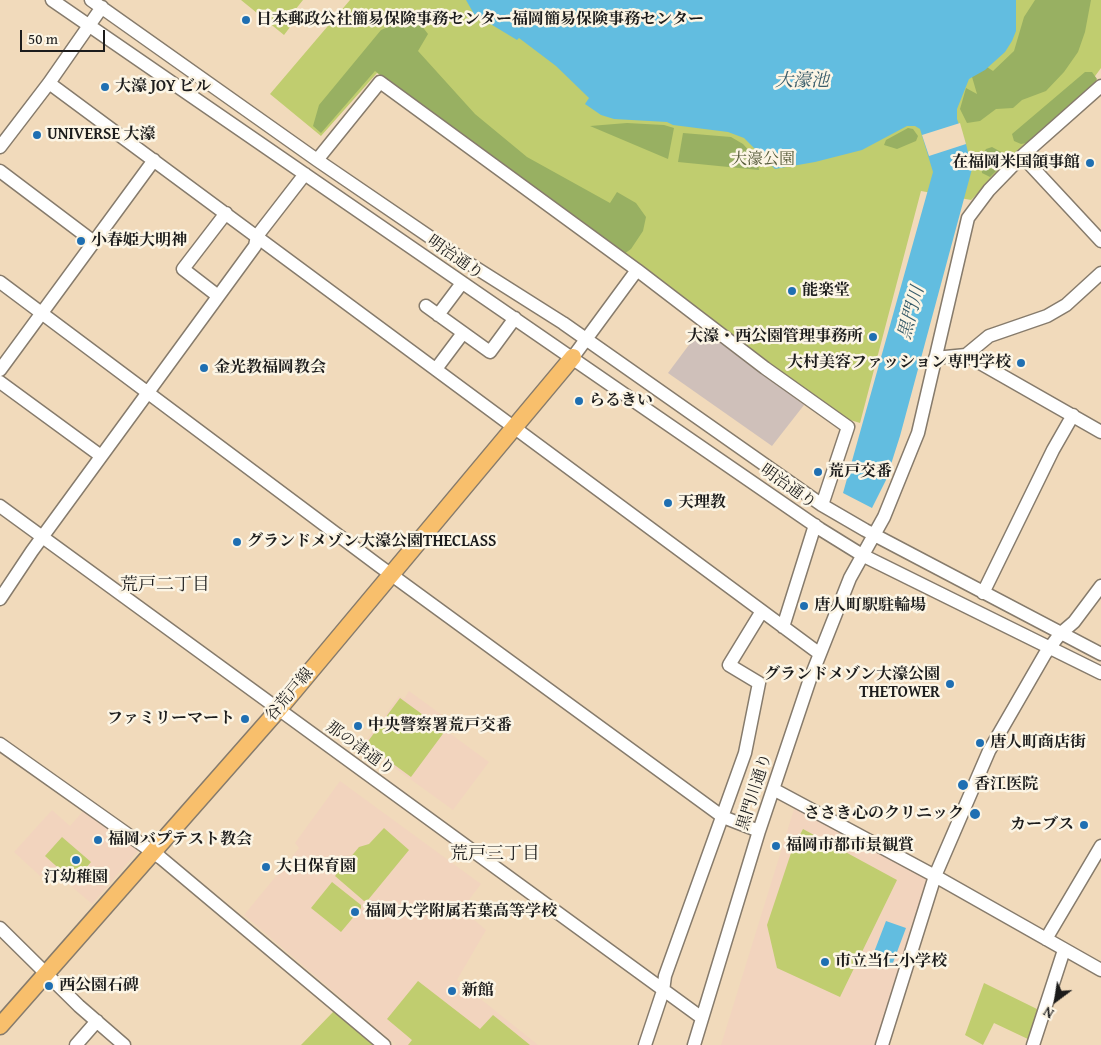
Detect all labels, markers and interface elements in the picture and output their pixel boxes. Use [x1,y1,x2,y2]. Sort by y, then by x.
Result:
place label: 日本郵政公社簡易保険事務センター福岡簡易保険事務センター [256,10,704,30]
marker: 日本郵政公社簡易保険事務センター福岡簡易保険事務センター [240,14,252,26]
scale bar [22,20,108,52]
text: 50 m [28,28,58,49]
water label: 大濠池 [775,70,829,92]
place label: 大濠 JOY ビル [115,77,211,97]
marker: 大濠 JOY ビル [99,81,111,93]
place label: UNIVERSE 大濠 [47,125,156,145]
marker: UNIVERSE 大濠 [31,129,43,141]
park label: 大濠公園 [731,150,795,170]
place label: 在福岡米国領事館 [952,153,1080,173]
marker: 在福岡米国領事館 [1084,157,1096,169]
place label: 小春姫大明神 [91,231,187,251]
street label: 明治通り [423,232,487,284]
marker: 小春姫大明神 [75,235,87,247]
place label: 能楽堂 [802,281,850,301]
water label: 黒門川 [895,284,929,342]
marker: 能楽堂 [786,285,798,297]
place label: 大濠・西公園管理事務所 [687,327,863,347]
marker: 大濠・西公園管理事務所 [867,331,879,343]
place label: 大村美容ファッション専門学校 [787,353,1011,373]
marker: 大村美容ファッション専門学校 [1015,357,1027,369]
place label: 金光教福岡教会 [214,358,326,378]
marker: 金光教福岡教会 [198,362,210,374]
place label: らるきい [589,391,653,411]
marker: らるきい [573,395,585,407]
street label: 明治通り [756,461,820,513]
place label: 荒戸交番 [828,462,892,482]
marker: 荒戸交番 [812,466,824,478]
place label: 天理教 [678,493,726,513]
marker: 天理教 [662,497,674,509]
place label: グランドメゾン大濠公園THECLASS [247,532,496,552]
marker: グランドメゾン大濠公園THECLASS [231,536,243,548]
district label: 荒戸二丁目 [120,574,210,596]
place label: 唐人町駅駐輪場 [814,596,926,616]
marker: 唐人町駅駐輪場 [798,600,810,612]
street label: 谷荒戸線 [262,664,318,726]
place label: グランドメゾン大濠公園 THETOWER [764,665,940,703]
marker: グランドメゾン大濠公園 THETOWER [944,678,956,690]
place label: ファミリーマート [107,709,235,729]
marker: ファミリーマート [239,713,251,725]
place label: 中央警察署荒戸交番 [368,716,512,736]
street label: 那の津通り [322,718,398,780]
marker: 中央警察署荒戸交番 [352,720,364,732]
place label: 唐人町商店街 [990,733,1086,753]
marker: 唐人町商店街 [974,737,986,749]
street label: 黒門川通り [734,751,776,833]
place label: 香江医院 [974,775,1038,795]
marker: 香江医院 [956,778,970,792]
place label: ささき心のクリニック [804,804,964,824]
marker: ささき心のクリニック [968,807,982,821]
place label: カーブス [1010,815,1074,835]
marker: カーブス [1078,819,1090,831]
place label: 福岡バプテスト教会 [108,830,252,850]
marker: 福岡バプテスト教会 [92,834,104,846]
place label: 福岡市都市景観賞 [786,836,914,856]
marker: 福岡市都市景観賞 [770,840,782,852]
district label: 荒戸三丁目 [450,843,540,865]
marker: 汀幼稚園 [70,854,82,866]
place label: 大日保育園 [276,857,356,877]
marker: 大日保育園 [260,861,272,873]
place label: 汀幼稚園 [44,868,108,888]
place label: 福岡大学附属若葉高等学校 [365,902,557,922]
marker: 福岡大学附属若葉高等学校 [349,906,361,918]
place label: 市立当仁小学校 [835,952,947,972]
marker: 市立当仁小学校 [819,956,831,968]
north arrow [1031,975,1081,1025]
place label: 西公園石碑 [59,976,139,996]
marker: 西公園石碑 [43,980,55,992]
place label: 新館 [462,981,494,1001]
marker: 新館 [446,985,458,997]
text: N [1039,1002,1057,1024]

